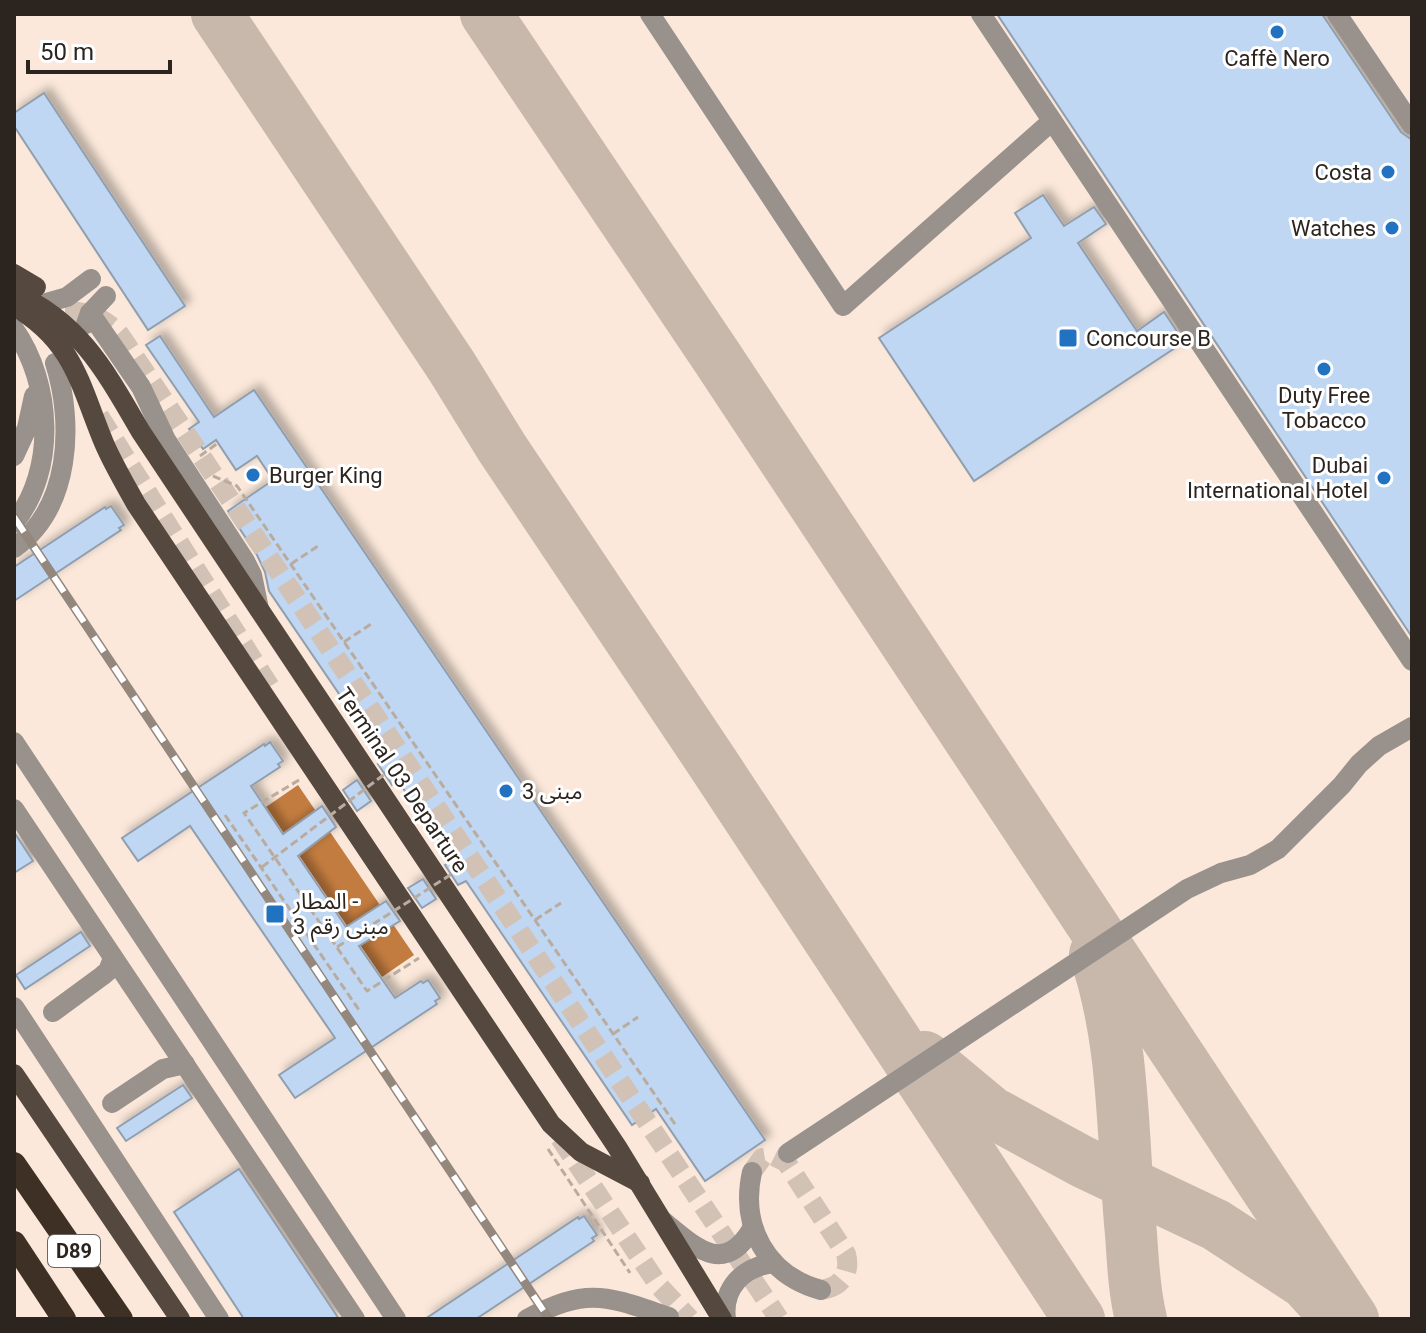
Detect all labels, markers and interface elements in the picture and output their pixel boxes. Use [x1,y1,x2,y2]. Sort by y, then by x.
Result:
marker: Caffè Nero [1268,23,1286,41]
scale bar [28,24,170,74]
text: 50 m [40,38,94,66]
place label: Caffè Nero [1224,46,1330,71]
place label: Costa [1315,160,1372,185]
marker: Costa [1379,163,1397,181]
place label: Watches [1291,216,1376,241]
marker: Watches [1383,219,1401,237]
place label: Concourse B [1086,326,1211,351]
marker: Concourse B [1057,327,1079,349]
marker: Duty Free Tobacco [1315,360,1333,378]
place label: Duty Free Tobacco [1278,383,1370,433]
place label: Dubai International Hotel [1187,453,1368,503]
place label: Burger King [269,463,383,488]
marker: Burger King [244,466,262,484]
marker: Dubai International Hotel [1375,469,1393,487]
street label: Terminal 03 Departure [331,683,473,877]
place label: مبنى 3 [522,779,583,804]
marker: مبنى 3 [497,782,515,800]
place label: المطار - مبنى رقم 3 [292,889,389,943]
marker: المطار - مبنى رقم 3 [264,903,286,925]
road number: D89 [48,1235,100,1267]

